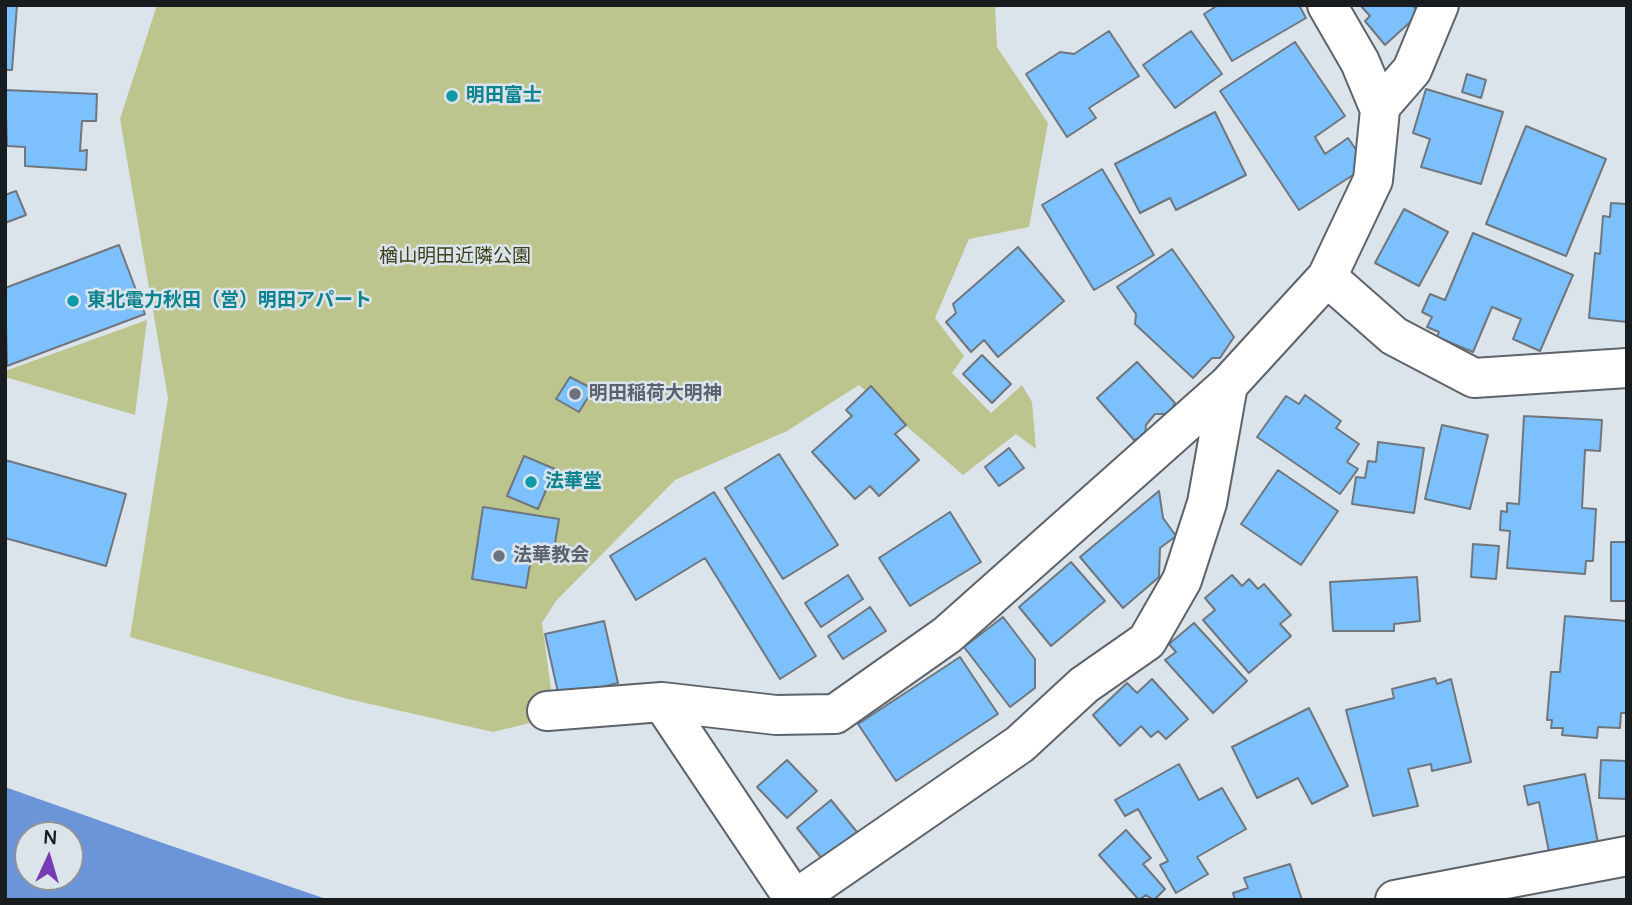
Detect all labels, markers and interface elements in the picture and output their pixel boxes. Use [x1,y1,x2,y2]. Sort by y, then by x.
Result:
place label: 明田富士 [466,85,542,107]
marker: 明田富士 [444,88,460,104]
park label: 楢山明田近隣公園 [379,246,531,268]
place label: 東北電力秋田（営）明田アパート [87,290,372,312]
marker: 東北電力秋田（営）明田アパート [65,293,81,309]
place label: 明田稲荷大明神 [589,383,722,405]
marker: 明田稲荷大明神 [567,386,583,402]
place label: 法華堂 [545,471,602,493]
marker: 法華堂 [523,474,539,490]
place label: 法華教会 [513,545,589,567]
marker: 法華教会 [491,548,507,564]
north arrow [14,821,84,891]
text: N [43,824,58,850]

